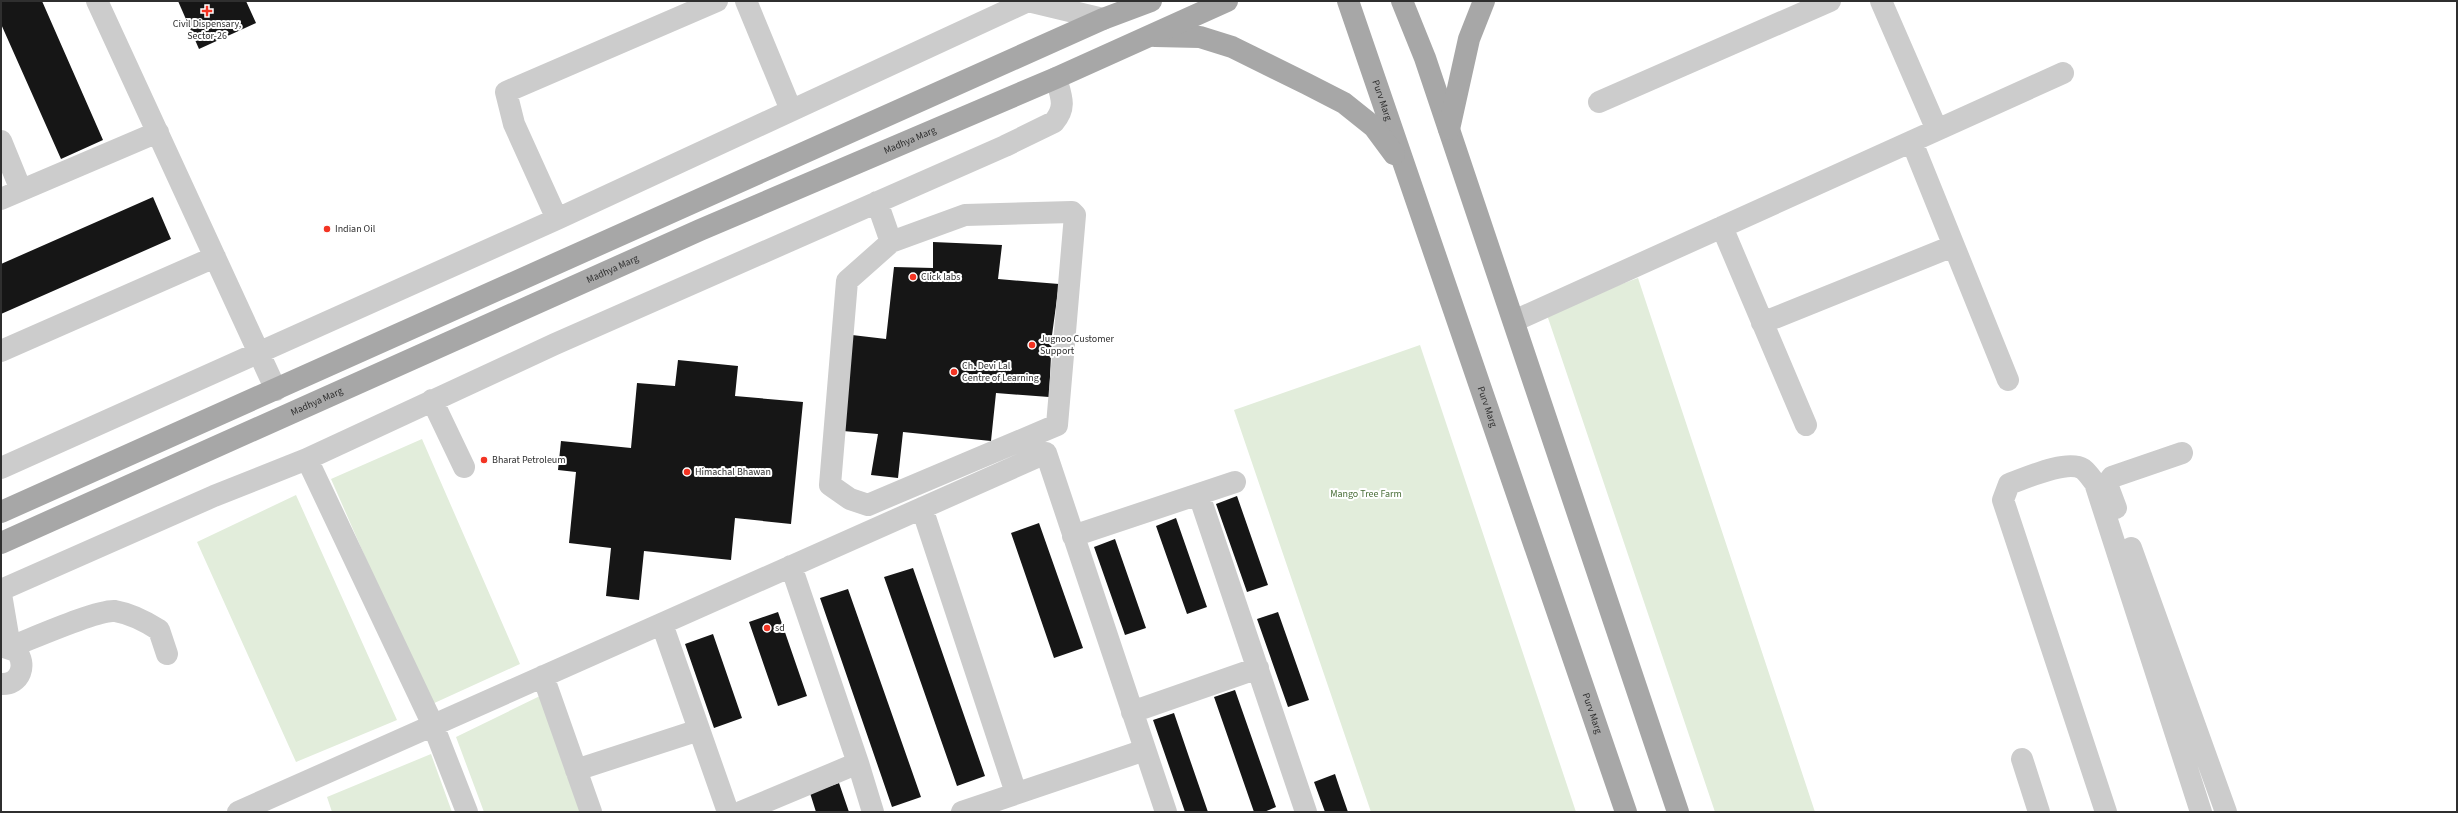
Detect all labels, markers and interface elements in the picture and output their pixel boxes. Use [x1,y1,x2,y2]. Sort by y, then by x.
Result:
marker: Civil Dispensary, Sector-26 [201,5,213,17]
place label: Civil Dispensary, Sector-26 [173,17,241,43]
street label: Purv Marg [1369,78,1396,123]
street label: Madhya Marg [881,123,938,158]
place label: Indian Oil [335,222,376,236]
marker: Indian Oil [322,224,332,234]
street label: Madhya Marg [584,251,641,287]
place label: Click labs [921,270,961,284]
marker: Click labs [908,272,918,282]
place label: Jugnoo Customer Support [1040,332,1115,358]
marker: Jugnoo Customer Support [1027,340,1037,350]
place label: Ch. Devi Lal Centre of Learning [962,359,1039,385]
marker: Ch. Devi Lal Centre of Learning [949,367,959,377]
street label: Madhya Marg [289,384,345,419]
street label: Purv Marg [1474,385,1501,429]
place label: Bharat Petroleum [492,453,566,467]
marker: Bharat Petroleum [479,455,489,465]
place label: Himachal Bhawan [695,465,771,479]
marker: Himachal Bhawan [682,467,692,477]
park label: Mango Tree Farm [1330,487,1402,501]
place label: sd [775,621,785,635]
marker: sd [762,623,772,633]
street label: Purv Marg [1579,691,1606,736]

